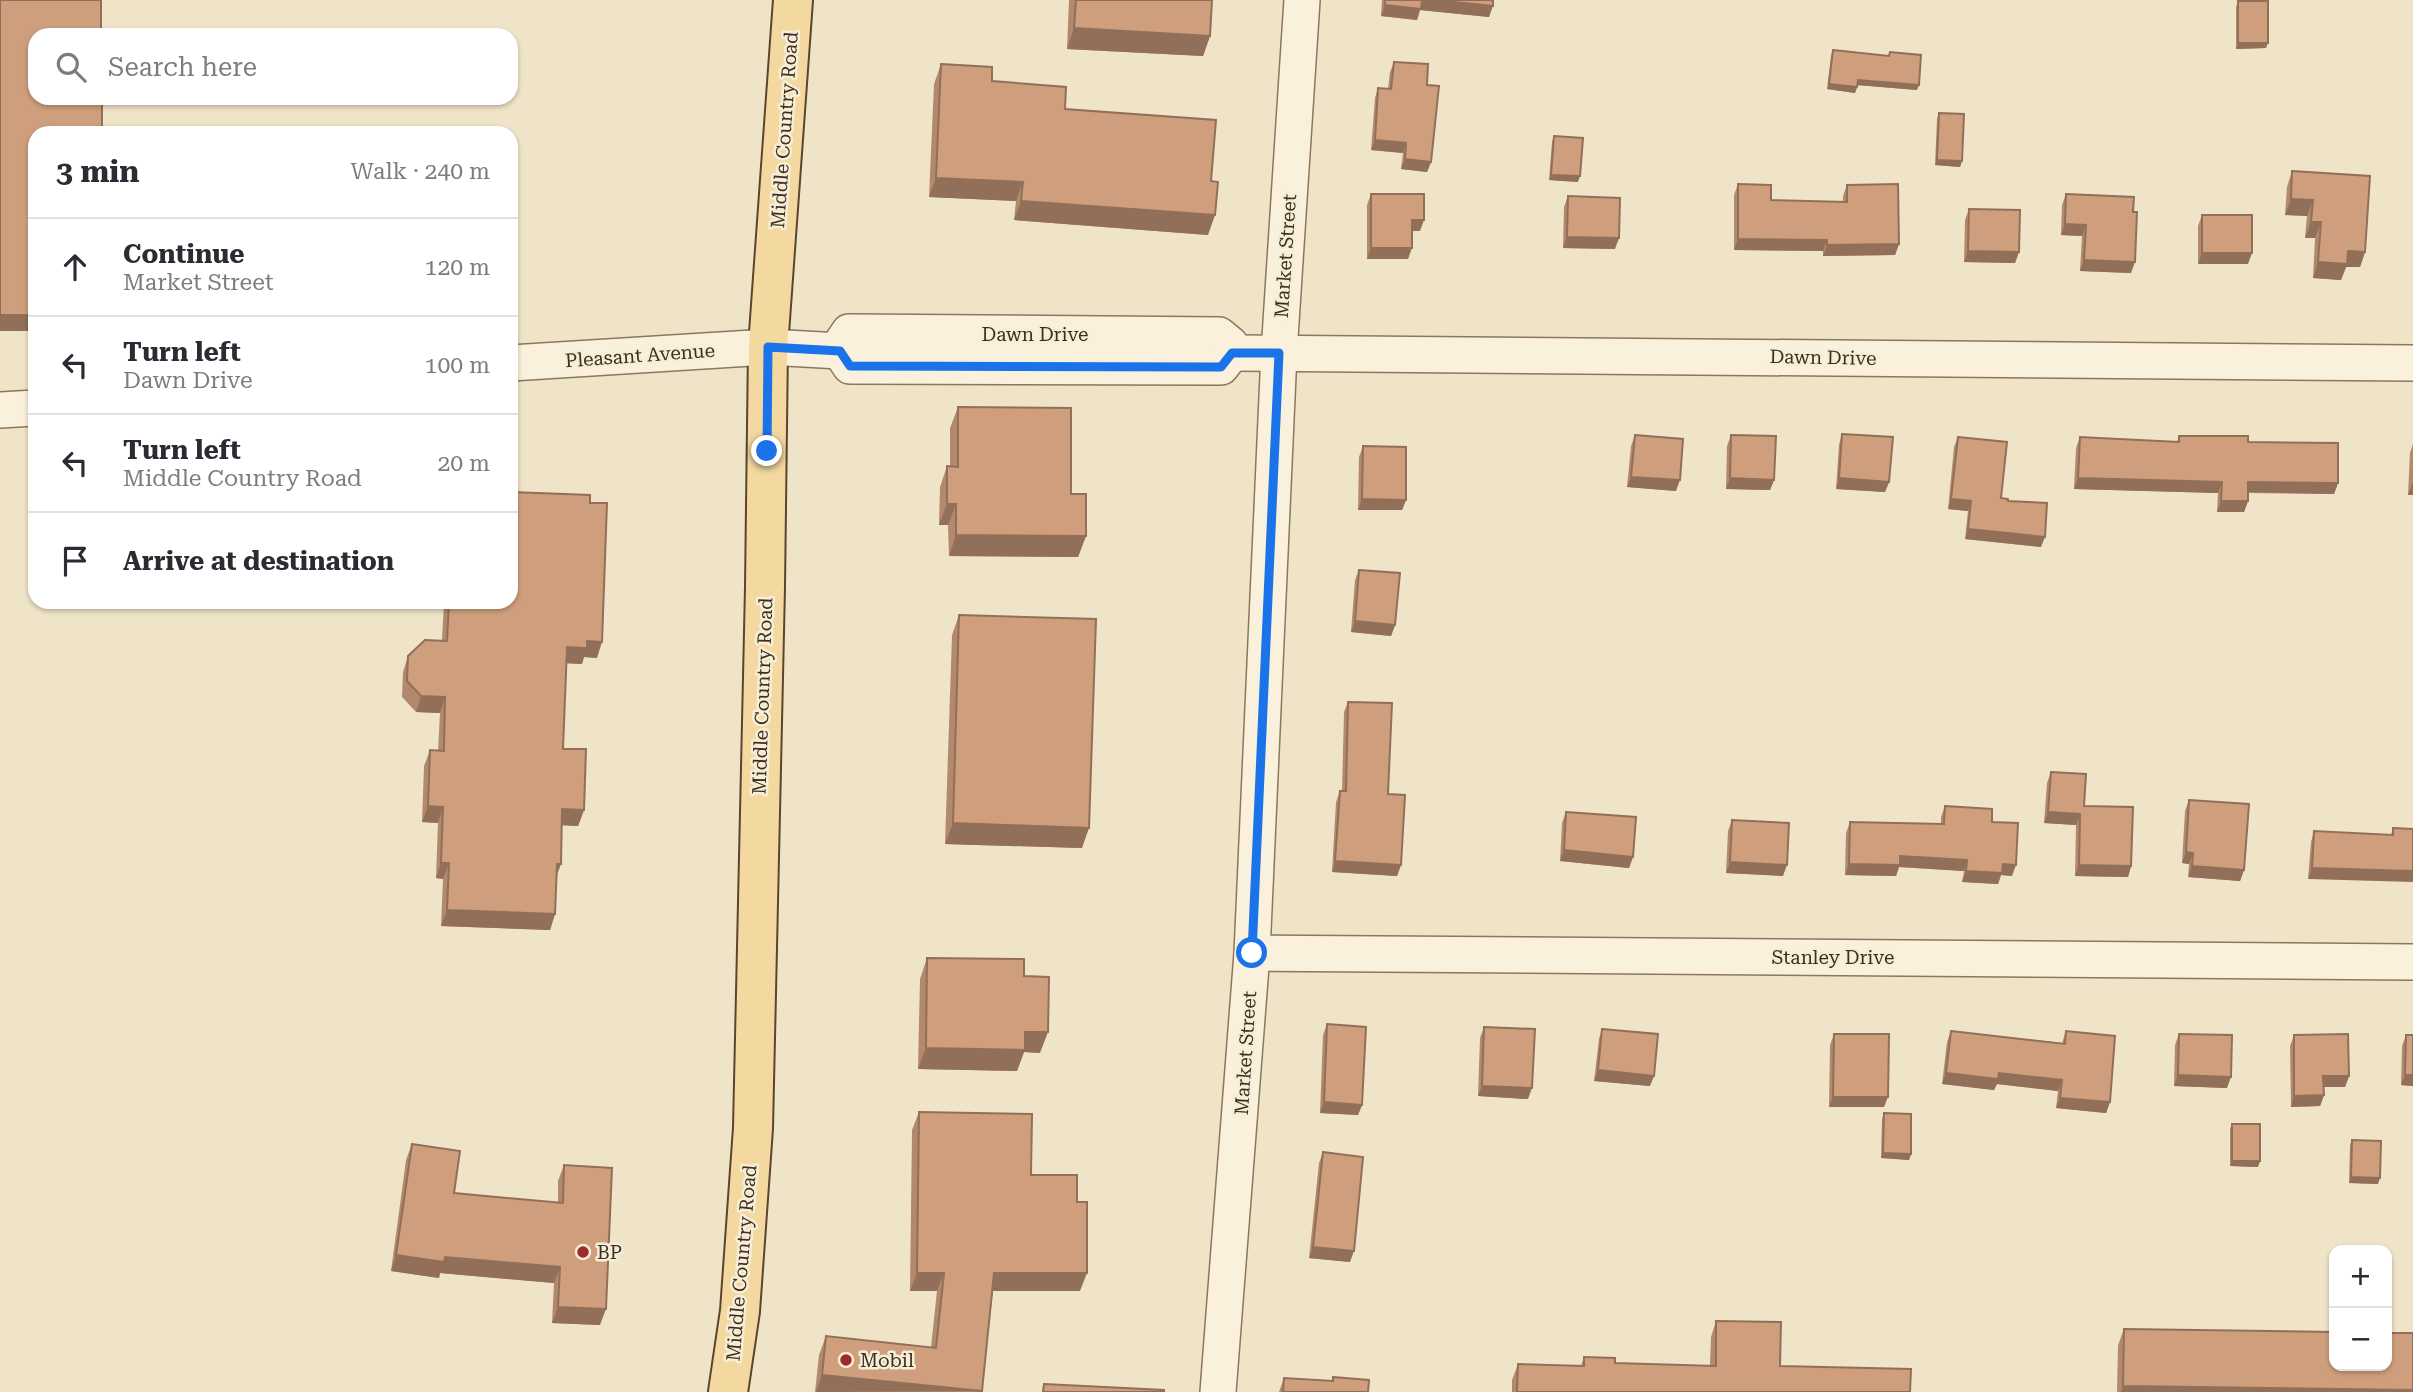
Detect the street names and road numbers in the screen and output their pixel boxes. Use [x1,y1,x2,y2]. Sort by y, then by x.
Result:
street label: Middle Country Road [766,31,803,229]
street label: Market Street [1270,193,1301,319]
street label: Dawn Drive [982,323,1089,346]
street label: Pleasant Avenue [564,339,716,372]
street label: Dawn Drive [1769,345,1877,370]
street label: Middle Country Road [748,597,777,795]
street label: Stanley Drive [1772,946,1894,969]
street label: Market Street [1230,990,1261,1116]
street label: Middle Country Road [721,1164,762,1362]

